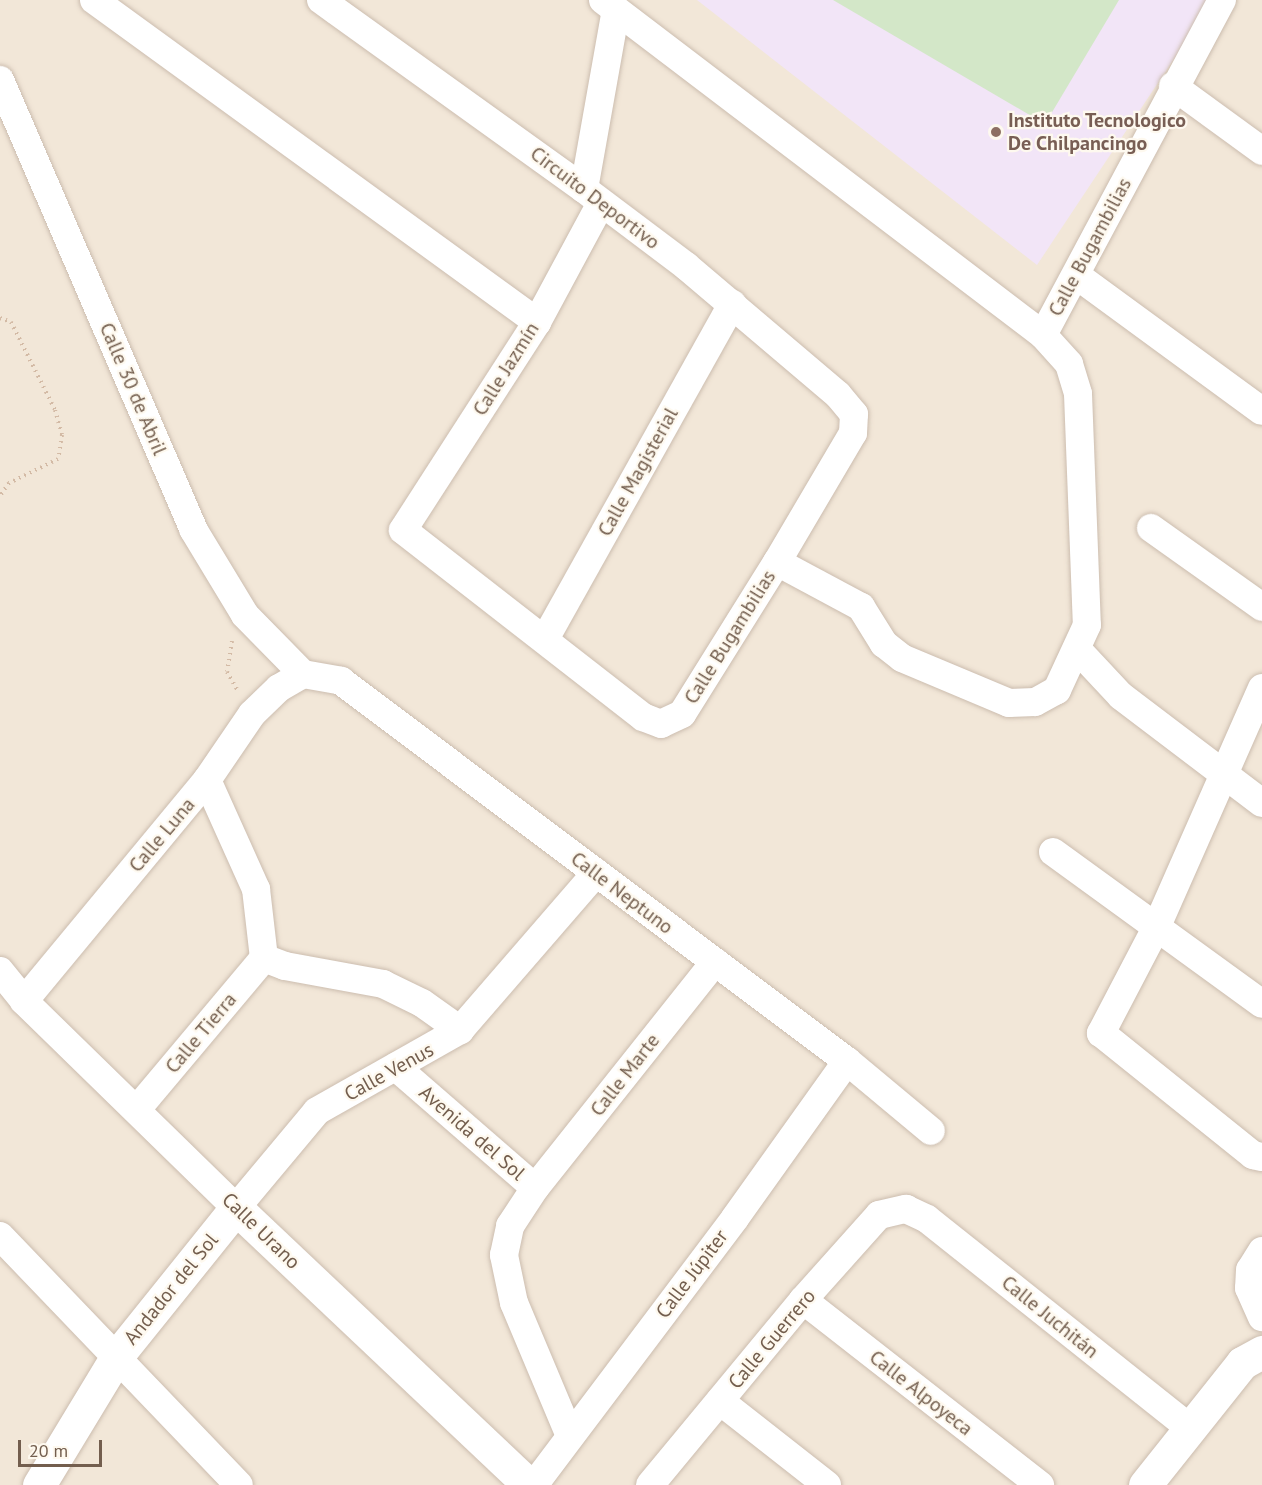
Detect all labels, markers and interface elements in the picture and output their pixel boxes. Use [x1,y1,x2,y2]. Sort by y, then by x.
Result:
place label: Instituto Tecnologico De Chilpancingo [1008,108,1187,155]
marker: Instituto Tecnologico De Chilpancingo [989,125,1003,139]
street label: Circuito Deportivo [526,142,664,254]
street label: Calle Bugambilias [1043,174,1137,320]
street label: Calle Jazmín [468,318,544,420]
street label: Calle 30 de Abril [94,319,172,459]
street label: Calle Magisterial [593,404,683,540]
street label: Calle Bugambilias [679,566,781,708]
street label: Calle Luna [124,793,200,877]
street label: Calle Neptuno [566,847,678,939]
street label: Calle Tierra [160,988,242,1078]
street label: Calle Marte [585,1029,665,1121]
street label: Calle Venus [340,1038,438,1106]
street label: Avenida del Sol [414,1081,530,1185]
street label: Calle Urano [217,1188,305,1274]
street label: Calle Júpiter [651,1225,733,1323]
street label: Andador del Sol [119,1229,223,1349]
street label: Calle Juchitán [997,1271,1103,1363]
street label: Calle Guerrero [723,1284,821,1394]
street label: Calle Alpoyeca [864,1345,978,1441]
scale bar [21,1428,105,1466]
text: 20 m [29,1439,68,1462]

